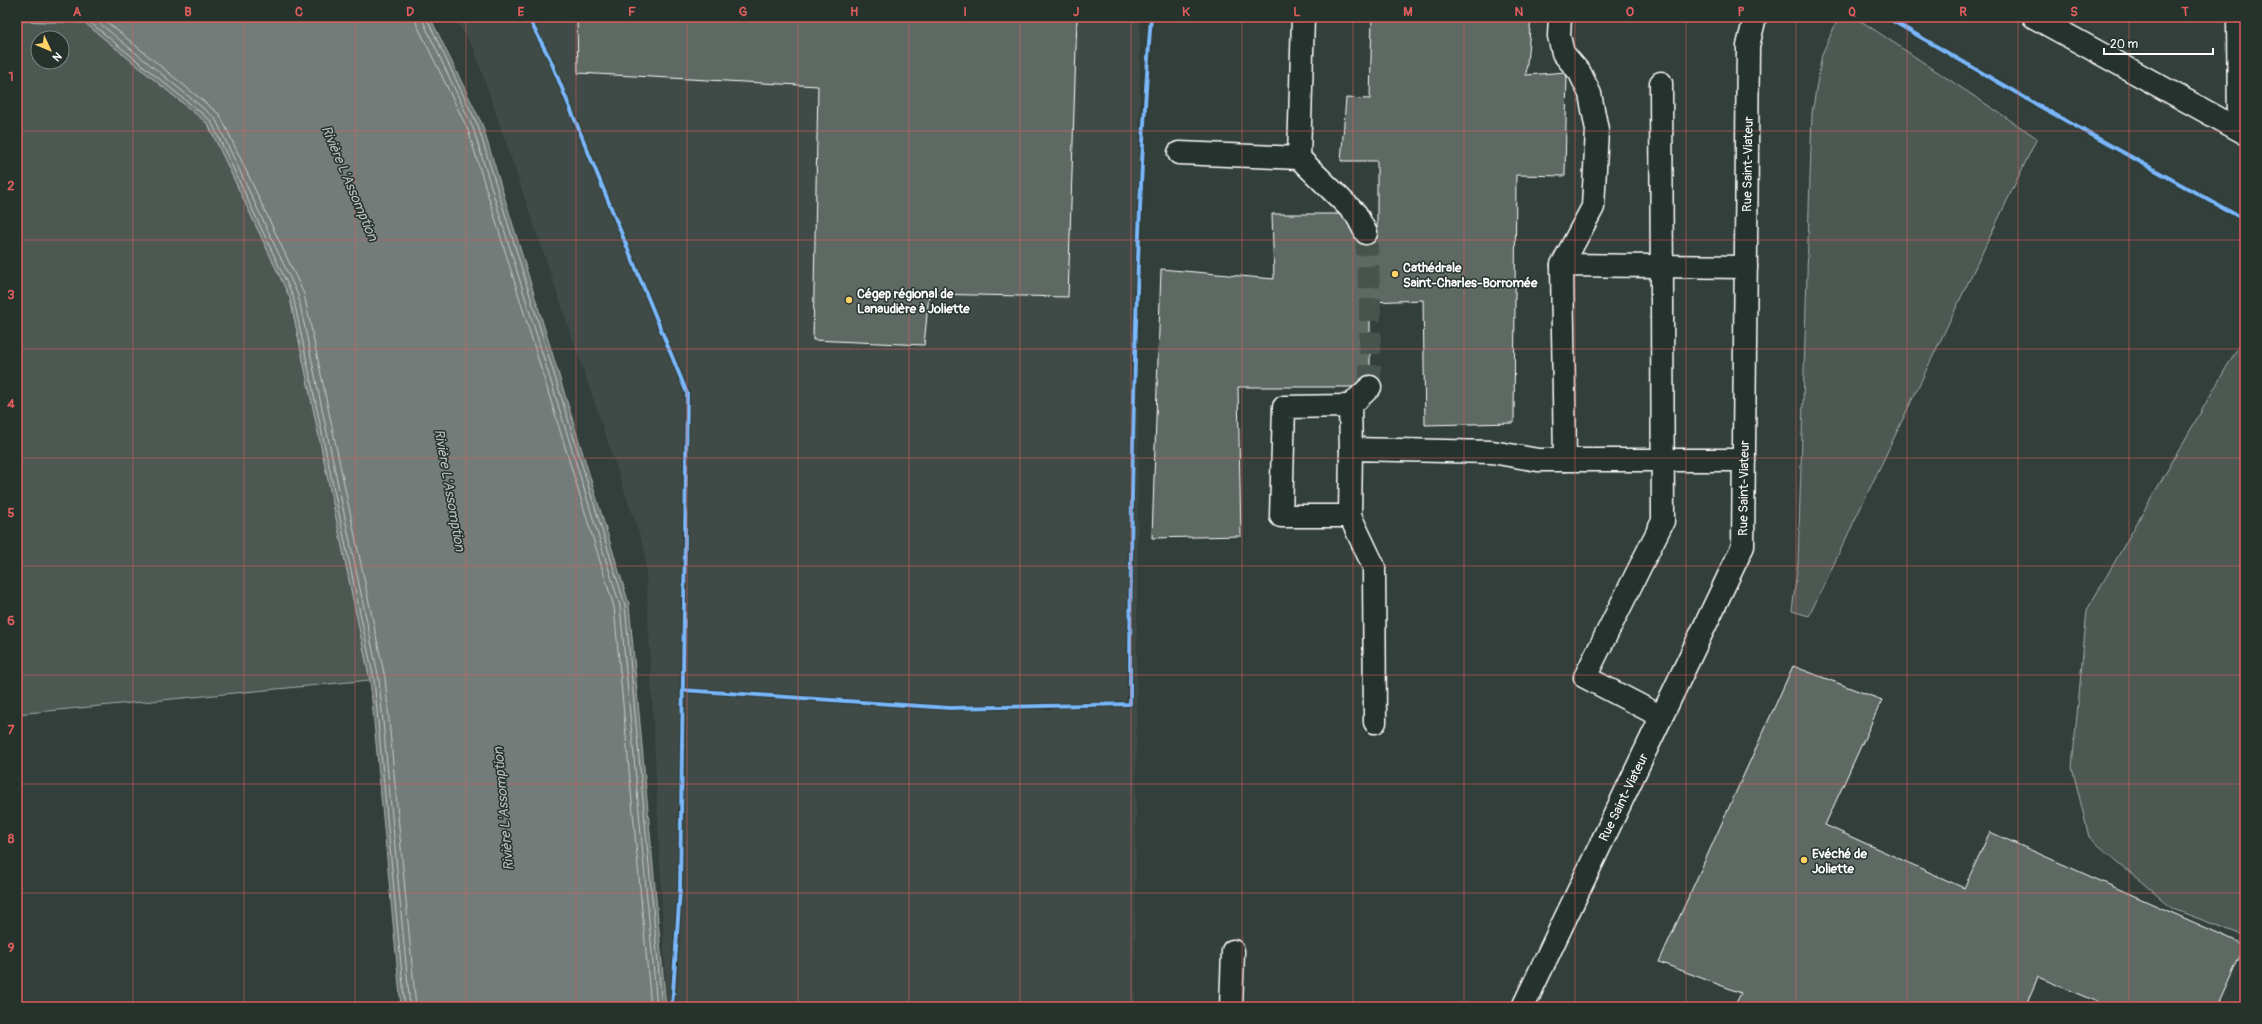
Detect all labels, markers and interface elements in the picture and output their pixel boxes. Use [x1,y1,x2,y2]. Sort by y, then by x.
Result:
text: A [73,4,82,20]
text: B [184,4,192,20]
text: C [295,4,303,20]
text: D [406,4,414,20]
text: E [518,4,525,20]
text: F [628,4,636,20]
text: G [739,4,748,20]
text: H [850,4,858,20]
text: I [963,4,967,20]
text: J [1073,4,1079,20]
text: K [1182,4,1190,20]
text: L [1293,4,1301,20]
text: M [1403,4,1413,20]
text: N [1515,4,1524,20]
text: O [1626,4,1635,20]
text: P [1737,4,1745,20]
text: Q [1848,4,1856,20]
text: R [1959,4,1967,20]
text: S [2070,4,2078,20]
text: T [2180,4,2189,20]
north arrow [30,30,70,70]
scale bar [2104,30,2213,56]
text: 20 m [2110,37,2139,52]
text: N [49,49,64,64]
text: 1 [8,69,14,85]
street label: Rue Saint-Viateur [1739,116,1757,212]
water label: Rivière L'Assomption [318,123,382,244]
text: 2 [7,178,15,194]
place label: Cathédrale Saint-Charles-Borromée [1403,260,1538,291]
marker: Cathédrale Saint-Charles-Borromée [1390,269,1400,279]
place label: Cégep régional de Lanaudière à Joliette [857,286,970,317]
text: 3 [7,287,15,303]
marker: Cégep régional de Lanaudière à Joliette [844,295,854,305]
text: 4 [7,396,15,412]
water label: Rivière L'Assomption [430,428,469,554]
street label: Rue Saint-Viateur [1735,440,1753,536]
text: 5 [7,505,15,521]
text: 6 [7,613,15,629]
text: 7 [8,722,15,738]
water label: Rivière L'Assomption [490,745,517,871]
street label: Rue Saint-Viateur [1596,751,1652,844]
text: 8 [8,831,15,847]
place label: Evéché de Joliette [1812,846,1867,877]
marker: Evéché de Joliette [1799,855,1809,865]
text: 9 [8,940,15,956]

